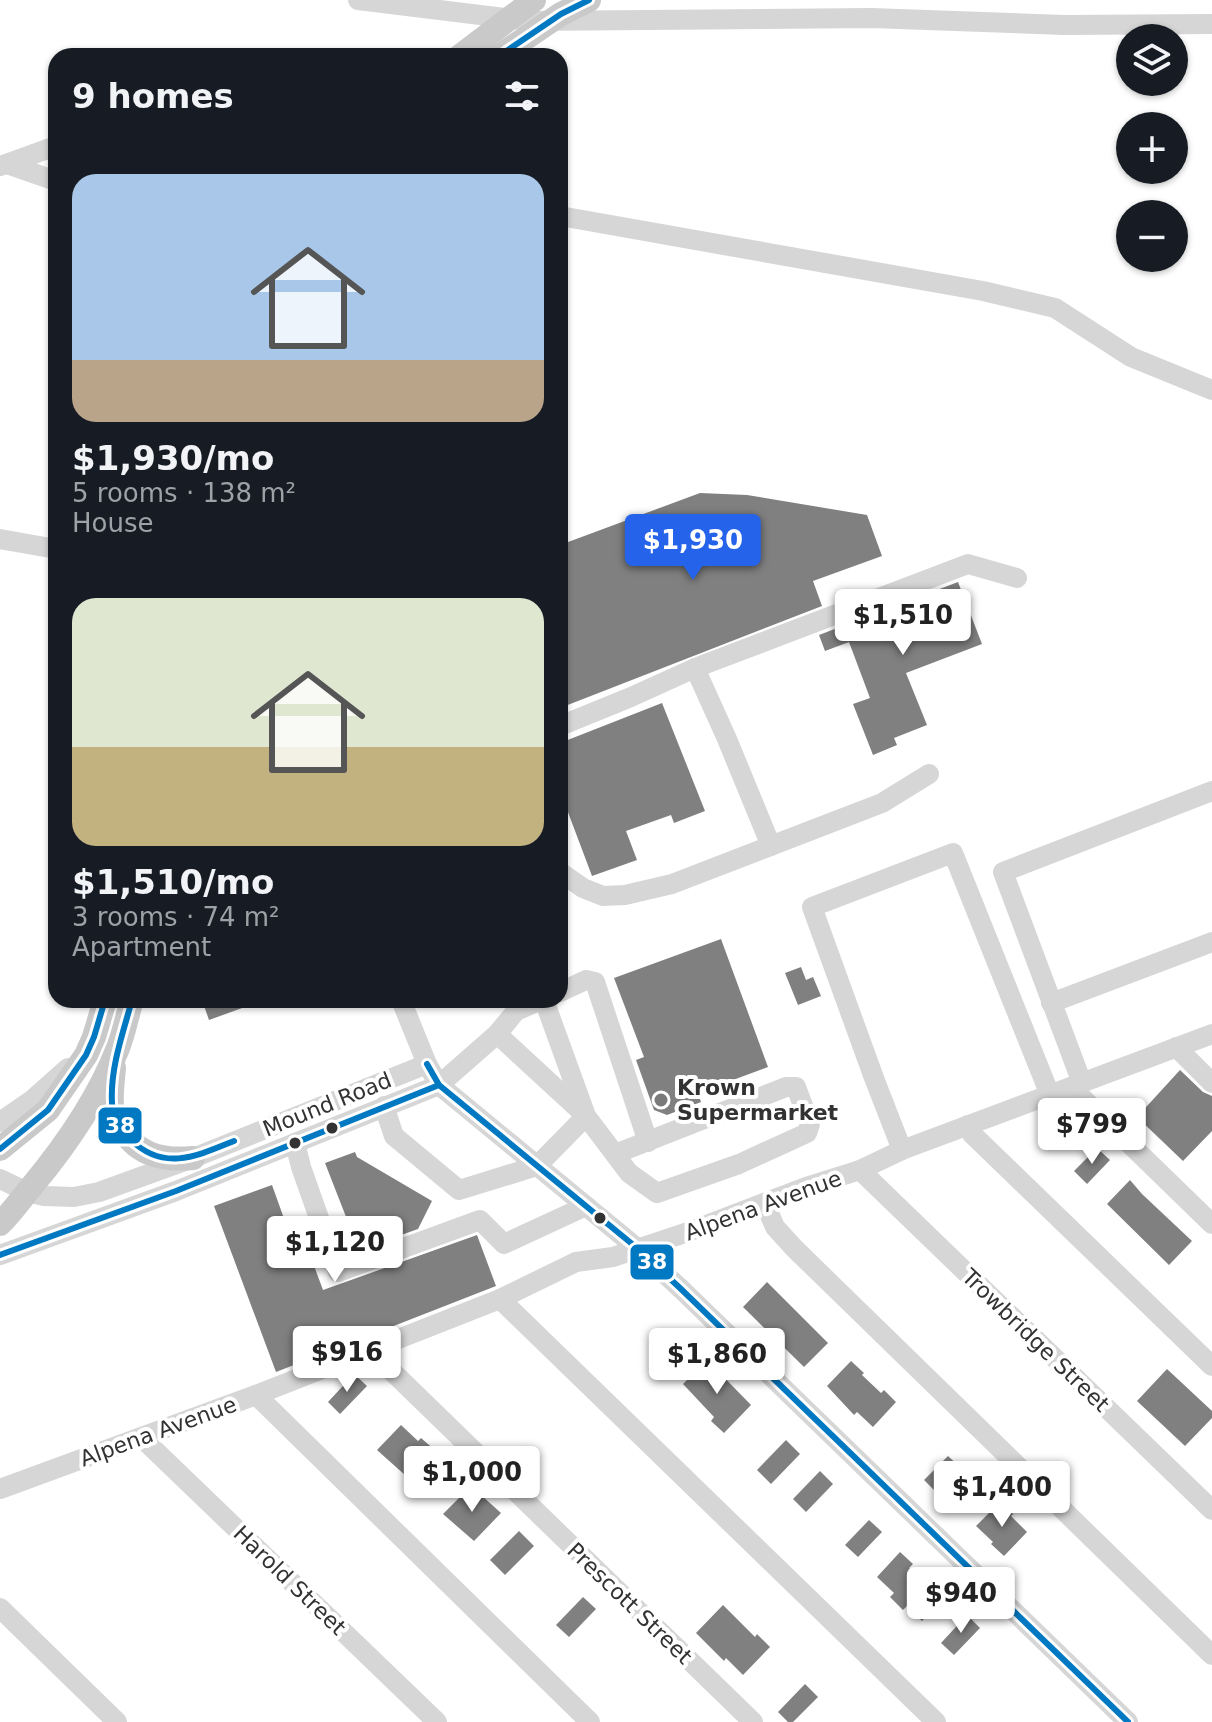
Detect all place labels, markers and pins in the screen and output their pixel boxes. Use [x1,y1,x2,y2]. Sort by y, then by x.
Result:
pin: $1,930 [628,514,758,582]
pin: $1,510 [838,589,968,657]
place label: Krown Supermarket [677,1075,839,1125]
marker: Krown Supermarket [652,1091,670,1109]
pin: $799 [1045,1098,1139,1166]
unlabelled marker [324,1120,340,1136]
unlabelled marker [287,1135,303,1151]
unlabelled marker [592,1210,608,1226]
pin: $1,120 [270,1216,400,1284]
pin: $916 [300,1326,394,1394]
pin: $1,860 [652,1328,782,1396]
pin: $1,000 [407,1446,537,1514]
pin: $1,400 [937,1461,1067,1529]
pin: $940 [914,1567,1008,1635]

